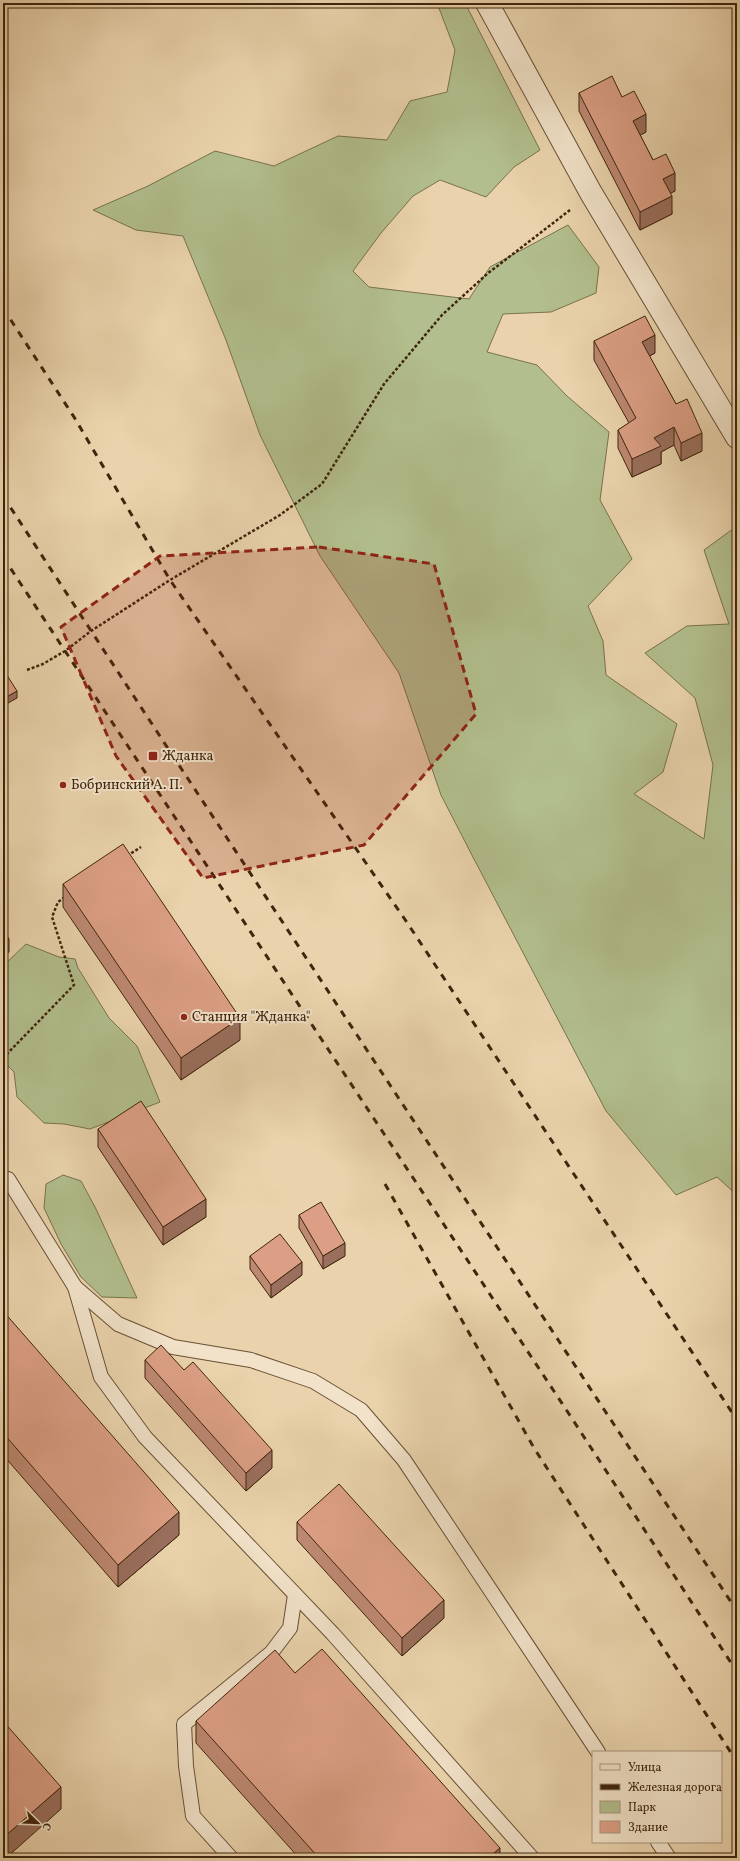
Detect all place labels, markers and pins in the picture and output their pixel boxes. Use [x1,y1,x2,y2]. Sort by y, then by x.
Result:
place label: Жданка [162,747,213,766]
marker: Жданка [147,750,159,762]
place label: Бобринский А. П. [71,776,183,795]
marker: Бобринский А. П. [58,780,68,790]
place label: Станция "Жданка" [192,1008,311,1027]
marker: Станция "Жданка" [179,1012,189,1022]

